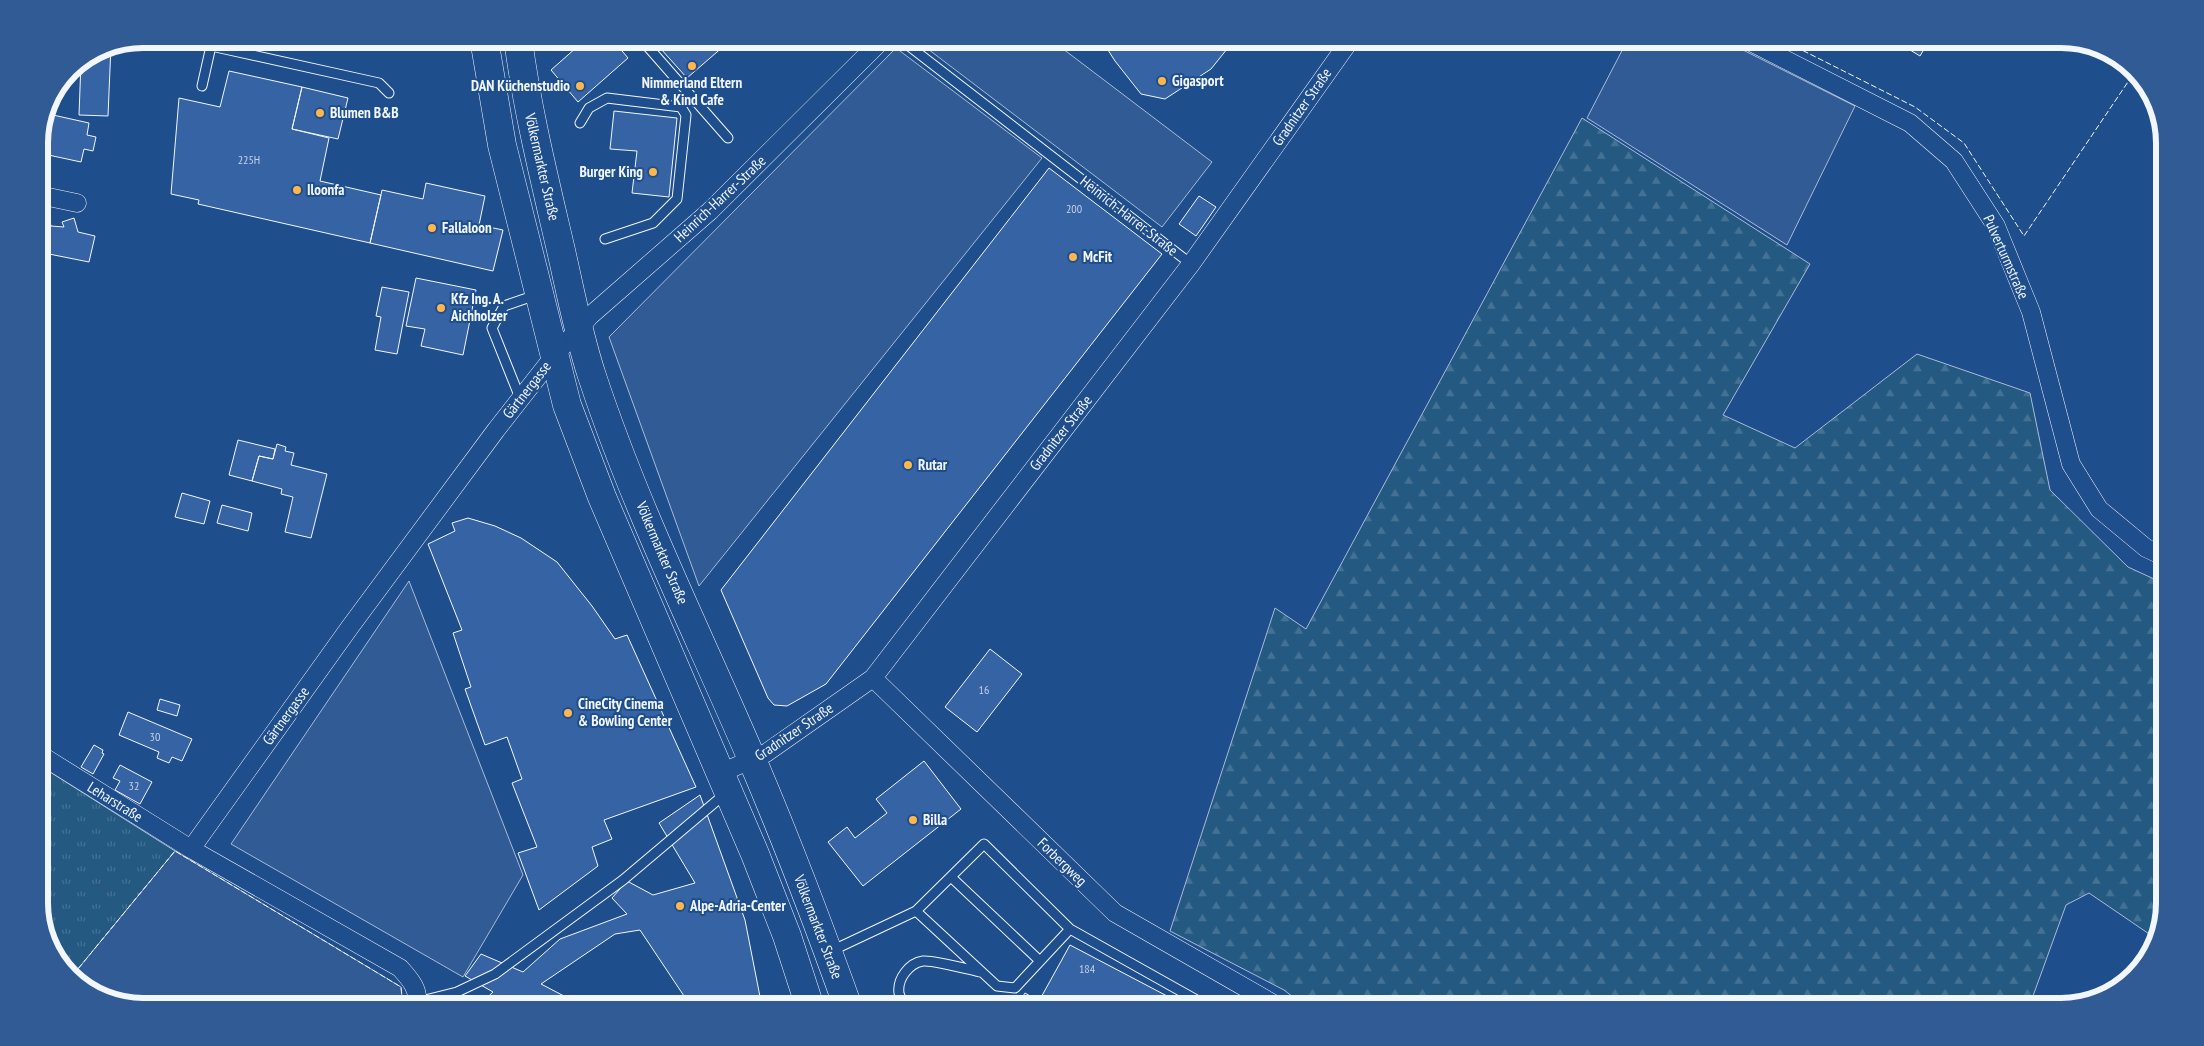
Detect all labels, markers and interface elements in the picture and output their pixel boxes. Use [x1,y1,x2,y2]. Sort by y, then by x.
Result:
marker: Nimmerland Eltern & Kind Cafe [686,60,698,72]
street label: Gradnitzer Straße [1268,64,1335,149]
place label: Gigasport [1172,71,1224,90]
place label: Nimmerland Eltern & Kind Cafe [642,73,743,109]
marker: Gigasport [1156,75,1168,87]
place label: DAN Küchenstudio [471,76,570,95]
marker: DAN Küchenstudio [574,80,586,92]
place label: Blumen B&B [330,103,399,122]
marker: Blumen B&B [314,107,326,119]
street label: Völkermarkter Straße [521,110,564,222]
street label: Heinrich-Harrer-Straße [670,151,770,246]
house number: 225H [238,152,260,167]
place label: Burger King [579,162,643,181]
marker: Burger King [647,166,659,178]
street label: Heinrich-Harrer-Straße [1077,172,1182,260]
place label: Iloonfa [307,180,345,199]
marker: Iloonfa [291,184,303,196]
house number: 200 [1066,201,1082,216]
street label: Pulverturmstraße [1979,212,2033,302]
place label: Fallaloon [442,218,492,237]
marker: Fallaloon [426,222,438,234]
place label: McFit [1083,247,1113,266]
marker: McFit [1067,251,1079,263]
place label: Kfz Ing. A. Aichholzer [450,289,508,325]
marker: Kfz Ing. A. Aichholzer [435,302,447,314]
street label: Gärtnergasse [498,357,555,422]
street label: Gradnitzer Straße [1025,391,1096,474]
place label: Rutar [918,455,948,474]
marker: Rutar [902,459,914,471]
street label: Völkermarkter Straße [632,498,693,607]
house number: 16 [979,682,989,697]
street label: Gärtnergasse [258,683,313,749]
place label: CineCity Cinema & Bowling Center [578,694,673,730]
street label: Gradnitzer Straße [751,698,837,765]
marker: CineCity Cinema & Bowling Center [562,707,574,719]
house number: 30 [150,729,160,744]
street label: Leharstraße [84,777,146,826]
house number: 32 [129,778,139,793]
place label: Billa [923,810,947,829]
marker: Billa [907,814,919,826]
street label: Forbergweg [1034,833,1091,890]
street label: Völkermarkter Straße [790,871,847,981]
place label: Alpe-Adria-Center [689,896,786,915]
marker: Alpe-Adria-Center [674,900,686,912]
house number: 184 [1079,961,1096,976]

